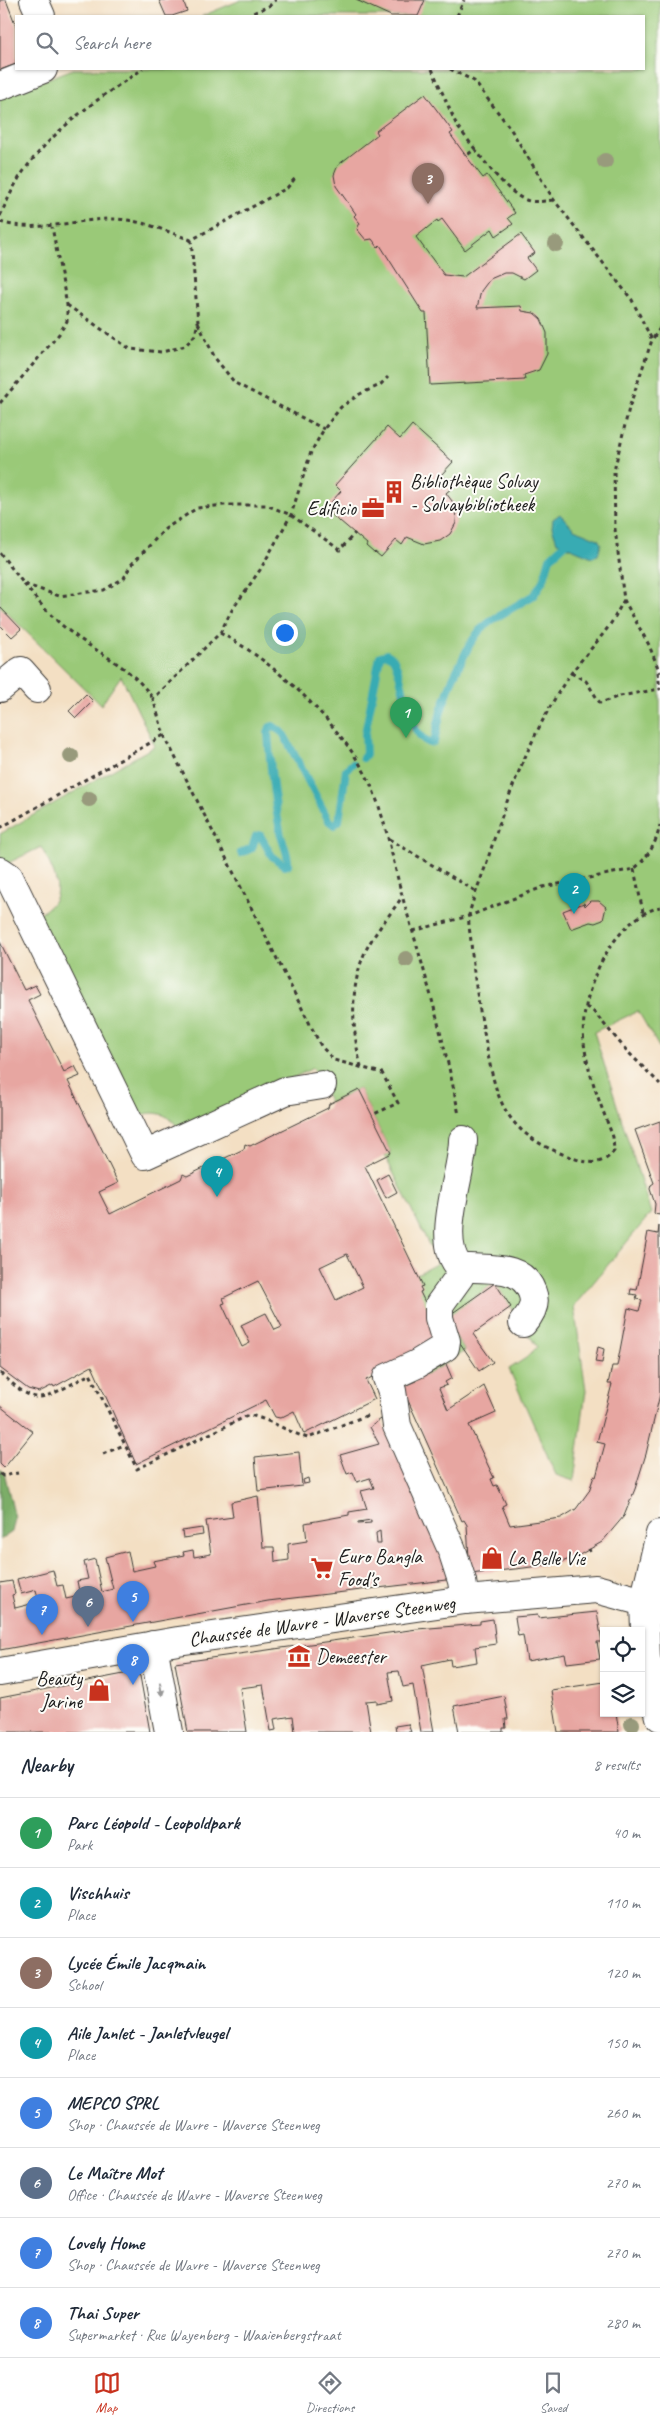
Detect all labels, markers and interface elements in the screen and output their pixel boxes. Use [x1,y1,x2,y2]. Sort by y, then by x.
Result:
search box [15,15,645,70]
icon: search [33,29,61,57]
text: Search here [73,31,150,55]
pin: 3 [412,163,444,204]
place label: Bibliothèque Solvay - Solvaybibliotheek [410,469,540,517]
building icon: Bibliothèque Solvay - Solvaybibliotheek [381,479,407,505]
office icon: Edificio [360,495,386,521]
place label: Edificio [307,496,357,521]
your location [272,620,298,646]
pin: 1 [390,697,422,738]
pin: 2 [558,873,590,914]
pin: 4 [201,1156,233,1197]
place label: Euro Bangla Food's [338,1544,423,1592]
shop icon: La Belle Vie [479,1545,505,1571]
place label: La Belle Vie [508,1546,586,1571]
supermarket icon: Euro Bangla Food's [309,1555,335,1581]
pin: 5 [117,1581,149,1622]
pin: 6 [72,1586,104,1627]
street label: Chaussée de Wavre - Waverse Steenweg [187,1590,458,1652]
pin: 7 [26,1594,58,1635]
map controls [600,1627,645,1717]
button: locate [600,1627,645,1672]
museum icon: Demeester [286,1643,312,1669]
pin: 8 [117,1644,149,1685]
place label: Demeester [316,1644,387,1669]
place label: Beauty Jarine [36,1666,83,1714]
button: layers [600,1672,645,1717]
shop icon: Beauty Jarine [86,1677,112,1703]
one-way arrow [157,1681,165,1696]
text: Nearby [20,1752,73,1778]
text: 8 results [593,1755,640,1775]
text: Parc Léopold - Leopoldpark [67,1811,240,1835]
text: 1 [32,1823,40,1843]
text: 40 m [613,1823,640,1843]
text: Park [67,1835,92,1855]
text: Vischhuis [67,1881,129,1905]
text: 2 [32,1893,40,1913]
text: 110 m [606,1893,640,1913]
text: Place [67,1905,95,1925]
text: Lycée Émile Jacqmain [67,1951,205,1975]
text: 3 [32,1963,40,1983]
text: 120 m [606,1963,640,1983]
text: School [67,1975,101,1995]
text: Aile Janlet - Janletvleugel [67,2021,228,2045]
text: 4 [32,2033,40,2053]
text: 150 m [606,2033,640,2053]
text: Place [67,2045,95,2065]
text: MEPCO SPRL [67,2091,159,2115]
text: 5 [33,2103,39,2123]
text: 260 m [606,2103,640,2123]
text: Shop · Chaussée de Wavre - Waverse Steenweg [67,2115,320,2135]
text: Le Maître Mot [67,2161,162,2185]
text: 6 [32,2173,40,2193]
text: 270 m [606,2173,640,2193]
text: Office · Chaussée de Wavre - Waverse Steenweg [67,2185,322,2205]
text: Lovely Home [67,2231,144,2255]
text: 7 [32,2243,40,2263]
text: 270 m [606,2243,640,2263]
text: Shop · Chaussée de Wavre - Waverse Steenweg [67,2255,320,2275]
text: Thai Super [67,2301,139,2325]
text: 8 [32,2313,40,2333]
text: 280 m [606,2313,640,2333]
text: Supermarket · Rue Wayenberg - Waaienbergstraat [67,2325,341,2345]
tab: Map [93,2369,121,2416]
tab: Directions [306,2369,354,2416]
tab: Saved [539,2369,567,2416]

